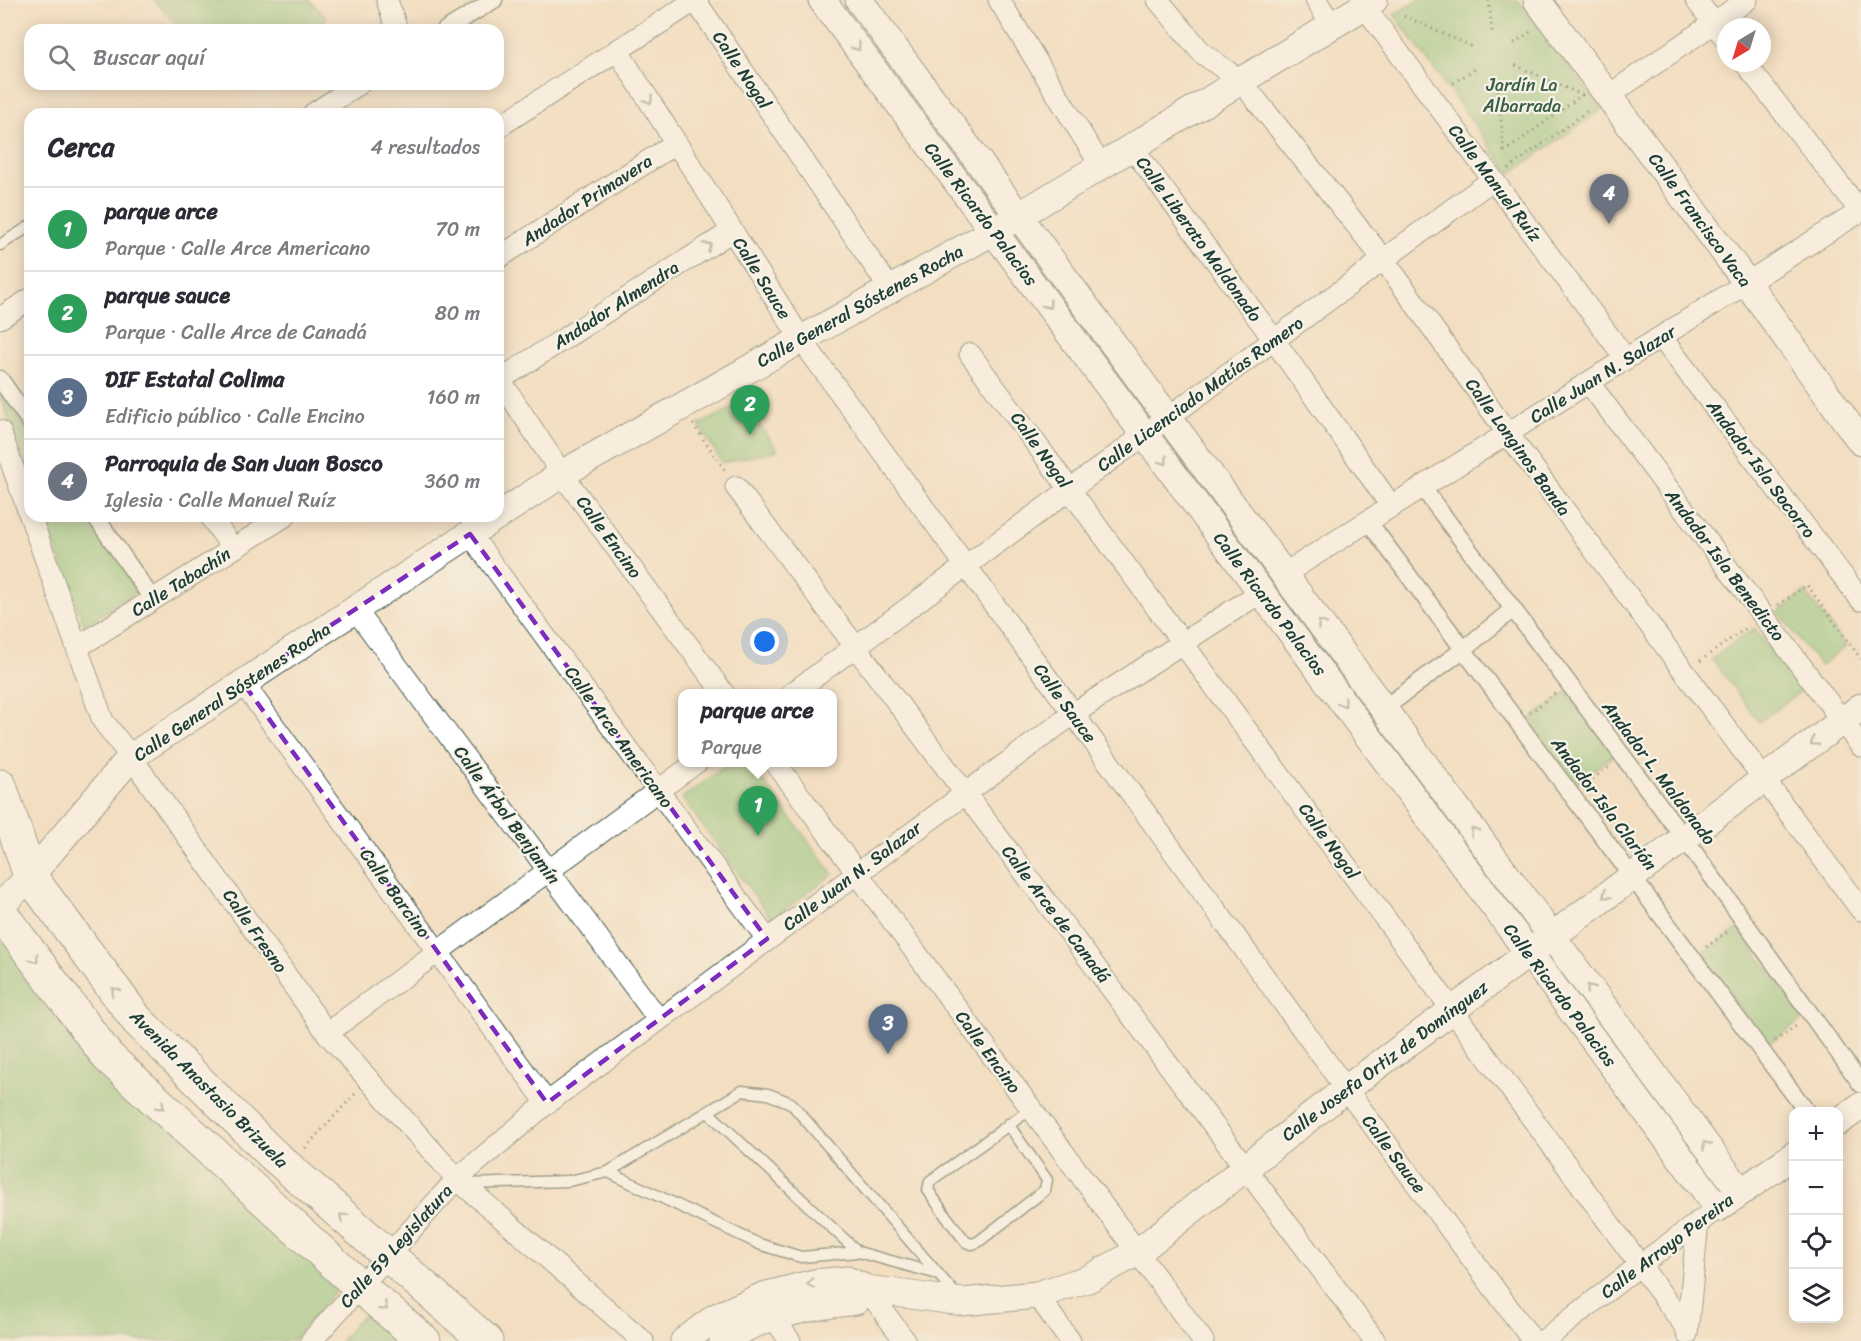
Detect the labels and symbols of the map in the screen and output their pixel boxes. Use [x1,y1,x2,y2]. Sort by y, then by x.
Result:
north arrow [1717,18,1771,72]
street label: Calle Nogal [704,24,781,117]
one-way arrow [850,40,861,51]
park label: Jardín La Albarrada [1482,69,1561,122]
one-way arrow [641,93,652,104]
street label: Calle Manuel Ruíz [1440,117,1551,249]
street label: Calle Ricardo Palacios [916,135,1047,294]
street label: Andador Primavera [514,145,659,255]
street label: Calle Francisco Vaca [1640,145,1760,295]
street label: Calle Liberato Maldonado [1127,149,1271,329]
pin: 4 [1590,174,1628,224]
street label: Calle Sauce [724,230,800,326]
street label: Calle General Sóstenes Rocha [750,236,970,376]
one-way arrow [701,242,712,253]
street label: Andador Almendra [545,252,686,359]
one-way arrow [1041,298,1052,309]
street label: Calle Licenciado Matías Romero [1089,308,1311,480]
street label: Calle Juan N. Salazar [1523,315,1684,432]
street label: Calle Longinos Banda [1457,371,1579,523]
pin: 2 [730,386,770,435]
street label: Andador Isla Socorro [1697,392,1824,545]
street label: Calle Nogal [1002,404,1081,496]
one-way arrow [1157,455,1168,466]
street label: Andador Isla Benedicto [1656,481,1793,649]
street label: Calle Encino [568,488,650,586]
street label: Calle Ricardo Palacios [1205,525,1336,684]
street label: Calle Tabachín [125,538,238,626]
street label: Calle General Sóstenes Rocha [127,614,337,770]
one-way arrow [1317,619,1328,630]
your location [750,627,779,656]
street label: Calle Sauce [1025,656,1105,750]
street label: Calle Arce Americano [556,659,682,815]
street label: Andador L. Maldonado [1593,693,1724,852]
one-way arrow [1336,696,1347,707]
street label: Andador Isla Clarión [1542,729,1666,878]
one-way arrow [1809,735,1820,746]
street label: Calle Árbol Benjamín [445,738,569,892]
pin: 1 [738,786,777,836]
street label: Calle Nogal [1290,795,1369,887]
street label: Calle Juan N. Salazar [775,812,930,939]
one-way arrow [1471,827,1482,838]
street label: Calle Arce de Canadá [993,838,1119,990]
street label: Calle Barcino [351,841,439,945]
street label: Calle Fresno [214,882,296,980]
one-way arrow [1602,887,1613,898]
street label: Calle Ricardo Palacios [1495,916,1626,1075]
one-way arrow [28,952,39,963]
street label: Calle Josefa Ortiz de Domínguez [1274,972,1496,1150]
one-way arrow [1587,983,1598,994]
one-way arrow [112,986,123,997]
street label: Avenida Anastasio Brizuela [121,1001,297,1177]
street label: Calle Encino [947,1003,1029,1101]
pin: 3 [868,1004,908,1054]
one-way arrow [154,1099,165,1110]
street label: Calle Sauce [1353,1107,1435,1201]
one-way arrow [1703,1140,1714,1151]
street label: Calle 59 Legislatura [331,1176,461,1316]
street label: Calle Arroyo Pereira [1593,1184,1742,1307]
one-way arrow [339,1213,350,1224]
one-way arrow [806,1277,816,1290]
one-way arrow [377,1300,388,1311]

